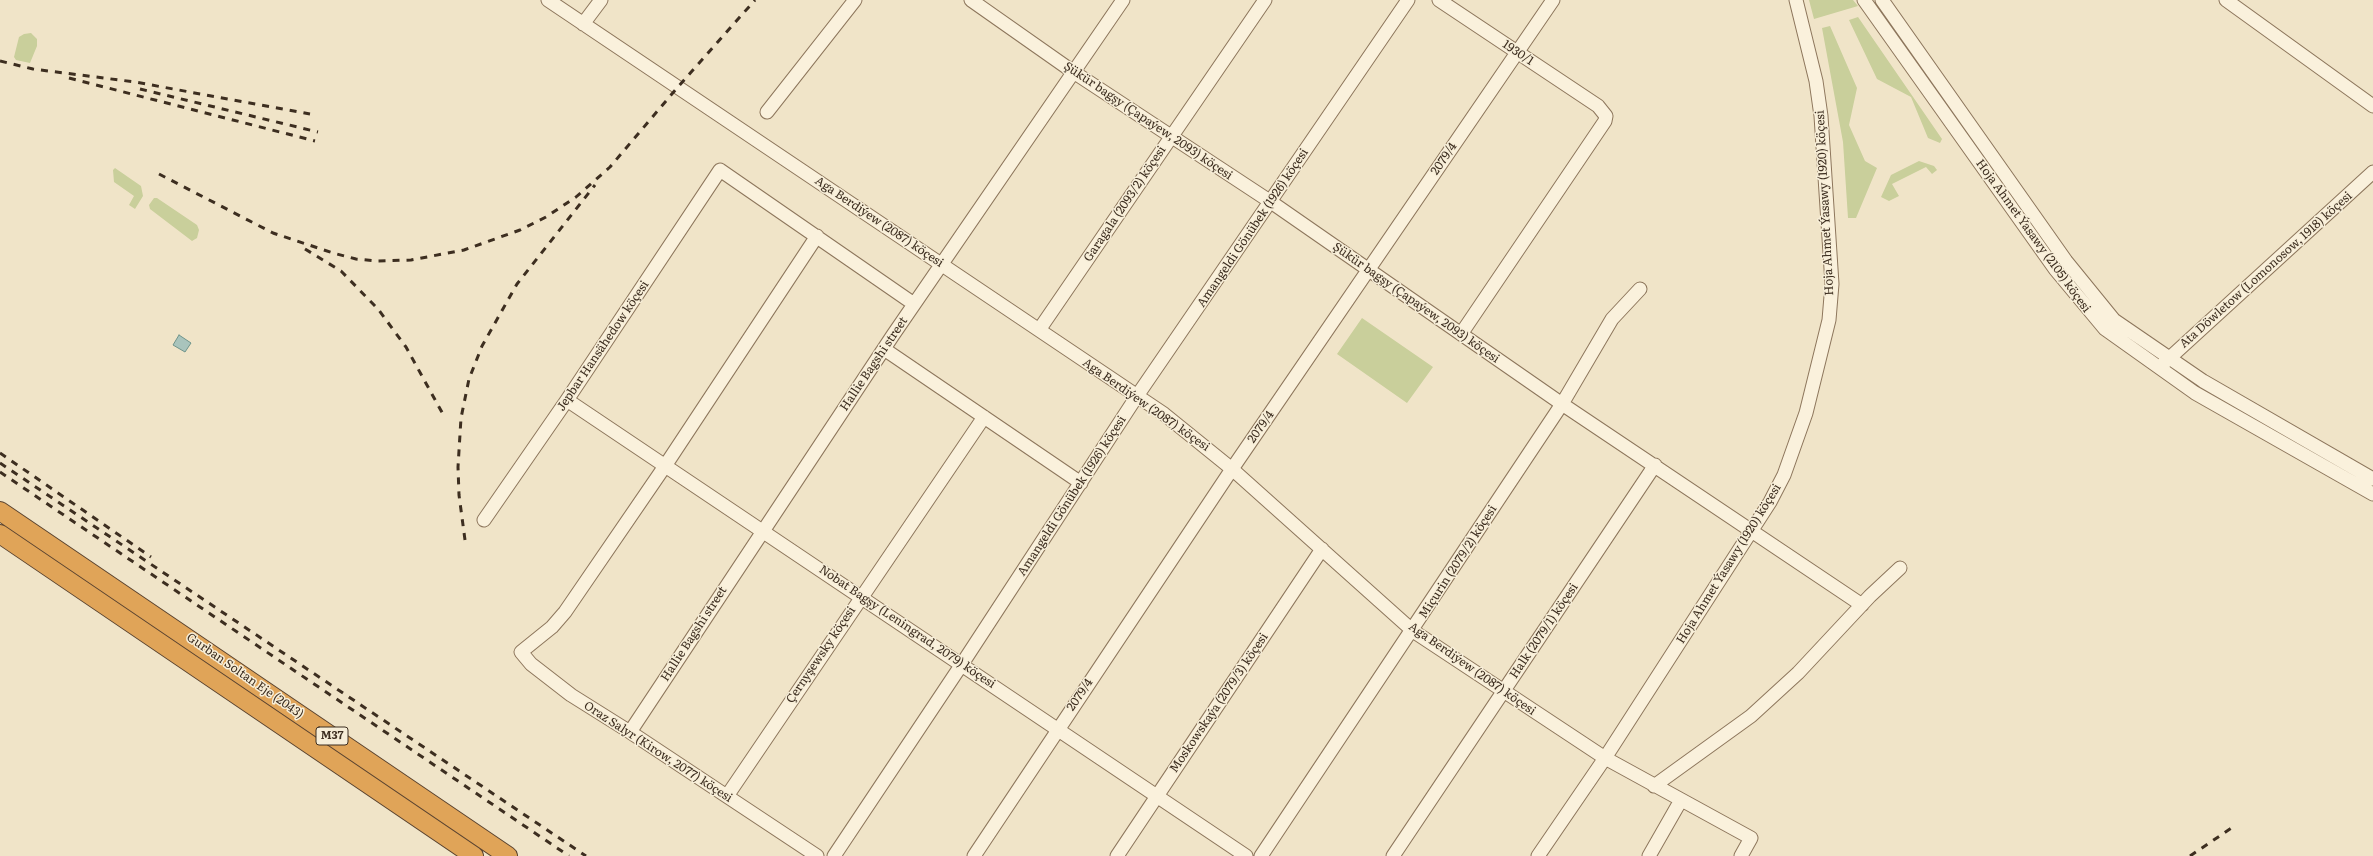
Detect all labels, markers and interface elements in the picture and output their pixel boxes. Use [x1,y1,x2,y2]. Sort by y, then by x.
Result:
street label: 1930/1 [1500,37,1536,69]
street label: Şükür bagşy (Çapaýew, 2093) köçesi [1061,59,1235,183]
street label: Hoja Ahmet Ýasawy (1920) köçesi [1813,110,1837,296]
street label: 2079/4 [1428,140,1460,178]
street label: Garagala (2093/2) köçesi [1081,144,1169,264]
street label: Amangeldi Gönübek (1926) köçesi [1194,146,1312,310]
street label: Hoja Ahmet Ýasawy (2105) köçesi [1973,157,2093,315]
street label: Aga Berdiýew (2087) köçesi [812,174,946,270]
street label: Ata Döwletow (Lomonosow, 1918) köçesi [2177,189,2355,351]
street label: Şükür bagşy (Çapaýew, 2093) köçesi [1330,240,1502,366]
street label: Jepbar Hansähedow köçesi [554,278,652,414]
street label: Hallie Bagshi street [837,314,911,414]
street label: Aga Berdiýew (2087) köçesi [1080,356,1212,454]
street label: 2079/4 [1245,408,1277,446]
street label: Amangeldi Gönübek (1926) köçesi [1015,413,1129,579]
street label: Hoja Ahmet Ýasawy (1920) köçesi [1674,481,1784,647]
street label: Miçurin (2079/2) köçesi [1416,503,1500,621]
street label: Nobat Bagşy (Leningrad, 2079) köçesi [816,562,998,692]
street label: Halk (2079/1) köçesi [1507,581,1581,681]
street label: Hallie Bagshi street [658,584,730,684]
street label: Çernyşewsky köçesi [783,604,859,706]
street label: Aga Berdiýew (2087) köçesi [1406,620,1538,718]
street label: Gurban Soltan Eje (2043) [184,630,306,722]
street label: Moskowskaýa (2079/3) köçesi [1167,630,1271,776]
street label: 2079/4 [1064,676,1096,714]
street label: Oraz Salyr (Kirow, 2077) köçesi [581,699,735,805]
road number: M37 [316,727,348,745]

